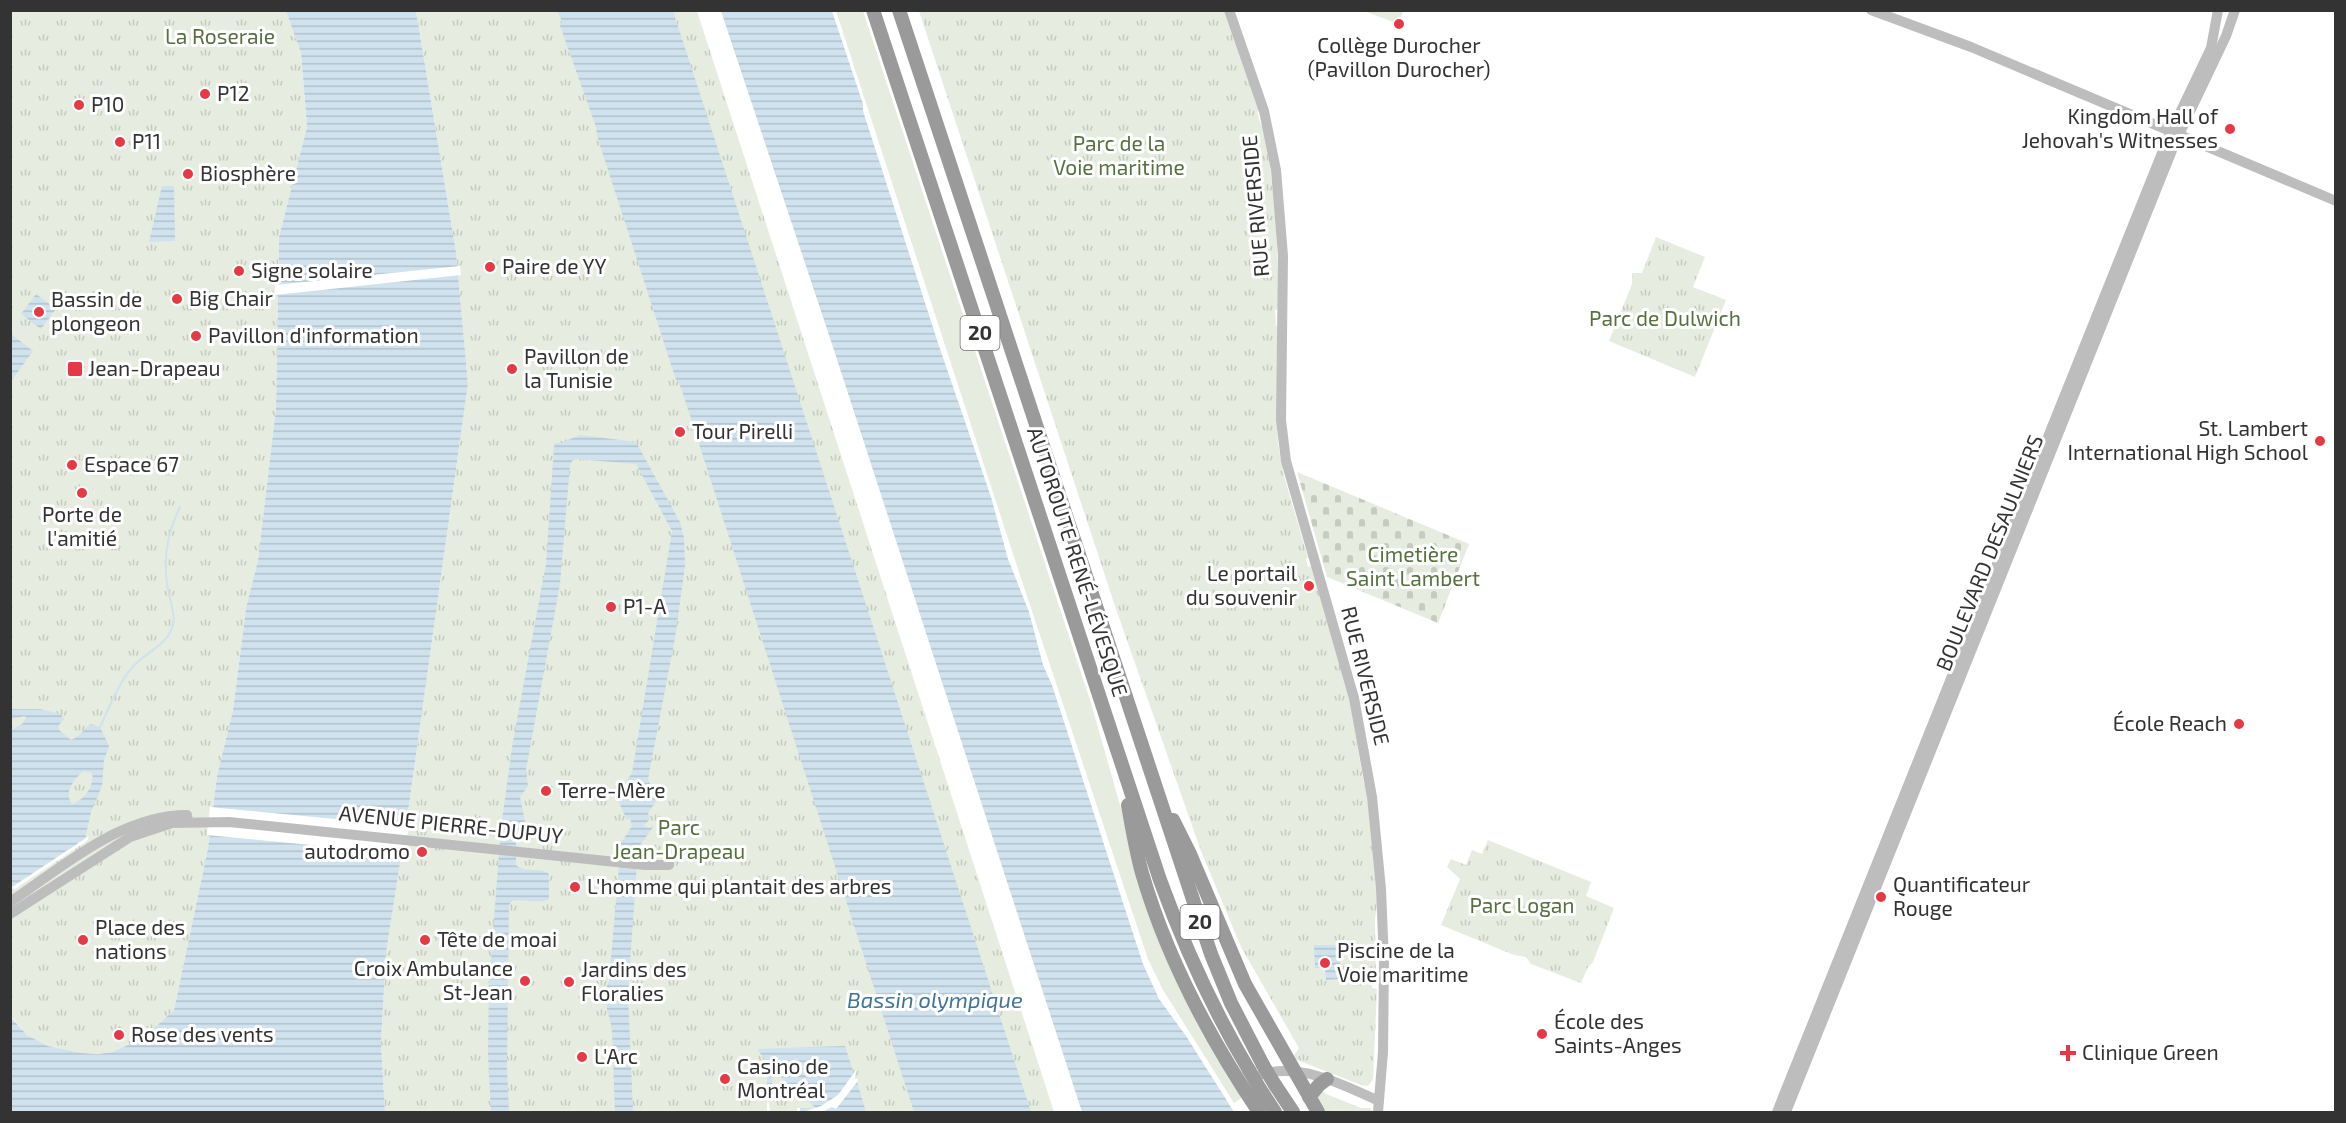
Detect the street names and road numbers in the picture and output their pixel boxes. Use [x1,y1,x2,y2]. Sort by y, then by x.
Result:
street label: RUE RIVERSIDE [1236,134,1273,278]
road number: 20 [960,316,1000,350]
street label: AUTOROUTE RENÉ-LÉVESQUE [1022,424,1134,700]
street label: BOULEVARD DESAULNIERS [1930,431,2047,674]
street label: RUE RIVERSIDE [1337,604,1396,748]
street label: AVENUE PIERRE-DUPUY [338,799,564,848]
road number: 20 [1180,905,1220,939]

